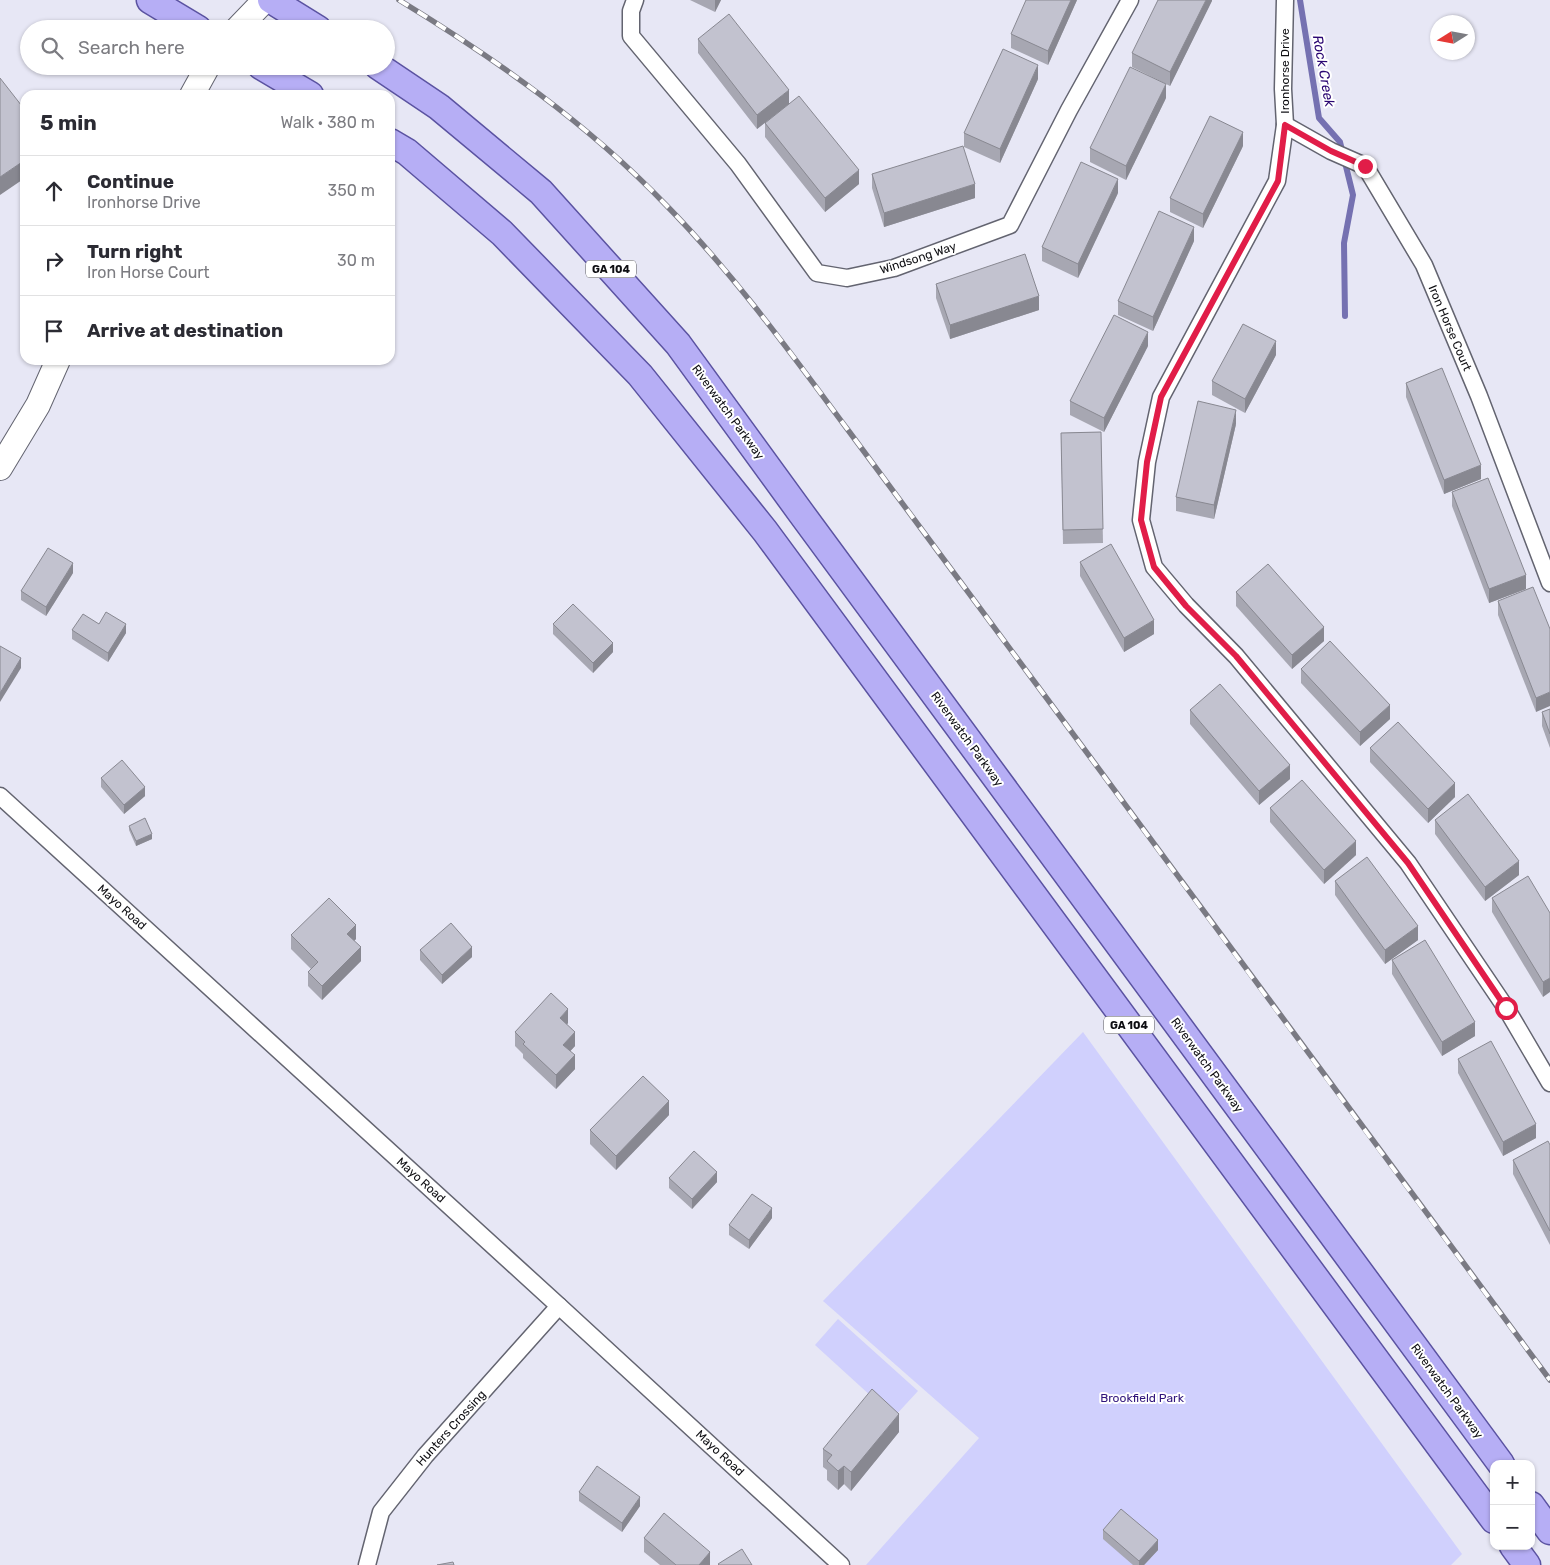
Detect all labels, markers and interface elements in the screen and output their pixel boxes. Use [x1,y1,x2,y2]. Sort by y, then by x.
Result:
north arrow [1430,15,1475,60]
search box [20,20,395,75]
street label: Ironhorse Drive [1278,28,1292,114]
icon: search [38,34,66,62]
water label: Rock Creek [1309,34,1338,109]
text: Search here [78,36,185,59]
text: 5 min [40,110,97,135]
text: Walk · 380 m [281,113,375,132]
route end [1354,155,1377,178]
text: Continue [87,170,174,193]
icon: ahead [40,177,68,205]
text: 350 m [328,181,375,200]
text: Ironhorse Drive [87,193,201,212]
street label: Windsong Way [878,239,958,277]
text: Turn right [87,240,182,263]
icon: right [40,247,68,275]
text: 30 m [337,251,375,270]
road number: GA 104 [586,260,636,278]
text: Iron Horse Court [87,263,210,282]
street label: Iron Horse Court [1426,283,1475,373]
icon: arrive [40,317,68,345]
text: Arrive at destination [87,319,283,342]
street label: Riverwatch Parkway [689,362,767,462]
street label: Riverwatch Parkway [928,689,1006,789]
street label: Mayo Road [95,881,149,933]
route start [1495,997,1518,1020]
street label: Riverwatch Parkway [1168,1015,1246,1115]
road number: GA 104 [1104,1016,1154,1034]
street label: Mayo Road [394,1154,448,1206]
street label: Riverwatch Parkway [1408,1341,1486,1441]
street label: Hunters Crossing [413,1387,489,1469]
park label: Brookfield Park [1100,1391,1185,1405]
street label: Mayo Road [693,1427,747,1479]
map controls [1490,1460,1535,1550]
button: + [1490,1460,1535,1505]
button: − [1490,1505,1535,1550]

